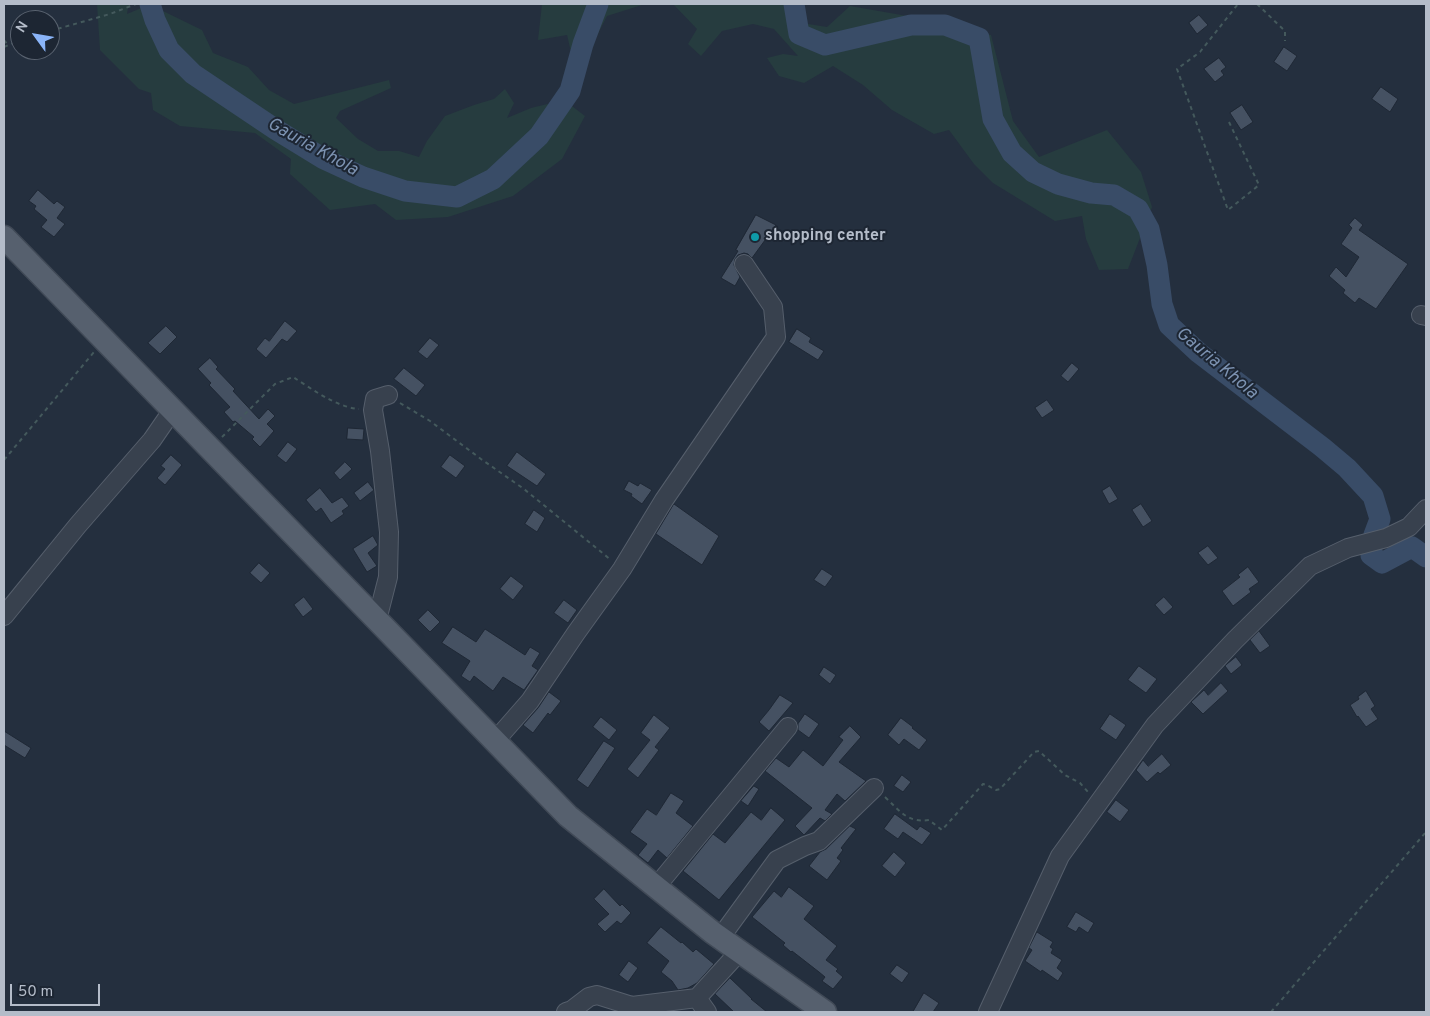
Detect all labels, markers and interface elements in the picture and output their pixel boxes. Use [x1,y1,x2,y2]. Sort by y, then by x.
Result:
north arrow [10,10,60,60]
text: N [13,19,33,36]
water label: Gauria Khola [263,114,361,182]
place label: shopping center [765,227,886,247]
marker: shopping center [749,231,761,243]
water label: Gauria Khola [1171,324,1261,404]
scale bar [12,974,102,1006]
text: 50 m [18,983,53,1002]

